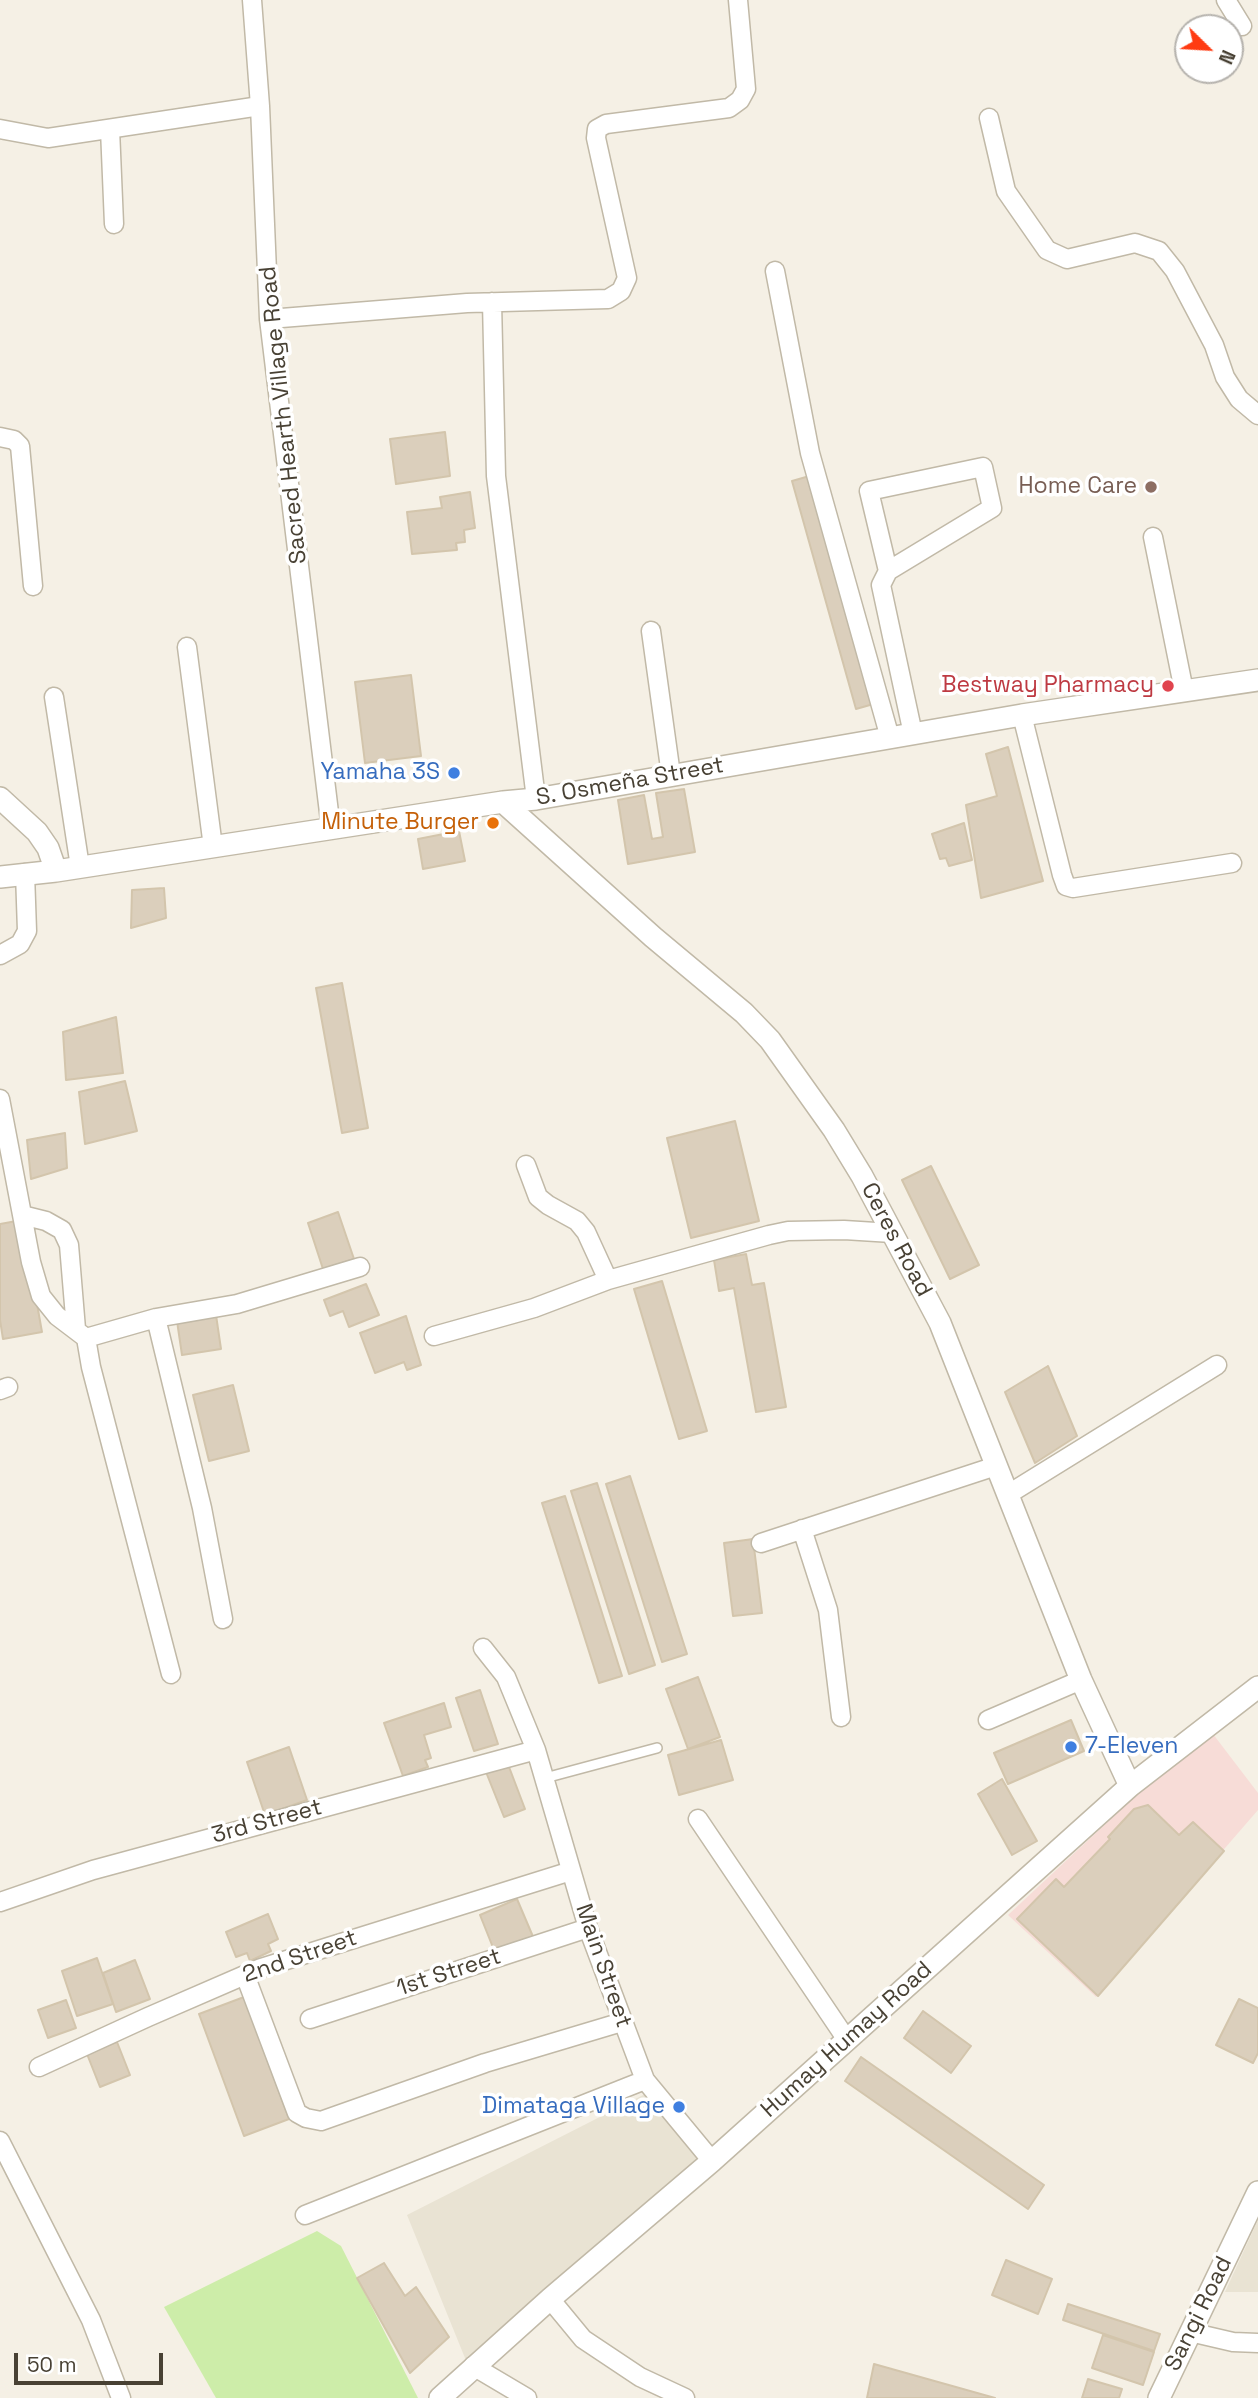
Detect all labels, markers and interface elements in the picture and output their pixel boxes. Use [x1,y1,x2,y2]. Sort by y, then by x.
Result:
north arrow [1174,14,1244,84]
text: N [1213,46,1241,68]
street label: Sacred Hearth Village Road [255,265,313,565]
place label: Home Care [1019,473,1137,501]
marker: Home Care [1143,479,1159,495]
place label: Bestway Pharmacy [941,672,1154,700]
marker: Bestway Pharmacy [1160,678,1176,694]
street label: S. Osmeña Street [534,752,726,812]
place label: Yamaha 3S [320,759,440,787]
marker: Yamaha 3S [446,765,462,781]
place label: Minute Burger [321,809,479,837]
marker: Minute Burger [485,815,501,831]
street label: Ceres Road [855,1178,937,1302]
place label: 7-Eleven [1085,1733,1178,1761]
marker: 7-Eleven [1063,1739,1079,1755]
street label: 3rd Street [209,1794,325,1850]
street label: Main Street [569,1900,637,2032]
street label: 2nd Street [239,1925,361,1989]
street label: 1st Street [393,1943,505,2003]
street label: Humay Humay Road [756,1956,938,2124]
place label: Dimataga Village [482,2093,665,2121]
marker: Dimataga Village [671,2099,687,2115]
street label: Sangi Road [1159,2252,1239,2376]
scale bar [18,2338,166,2382]
text: 50 m [27,2351,77,2378]

